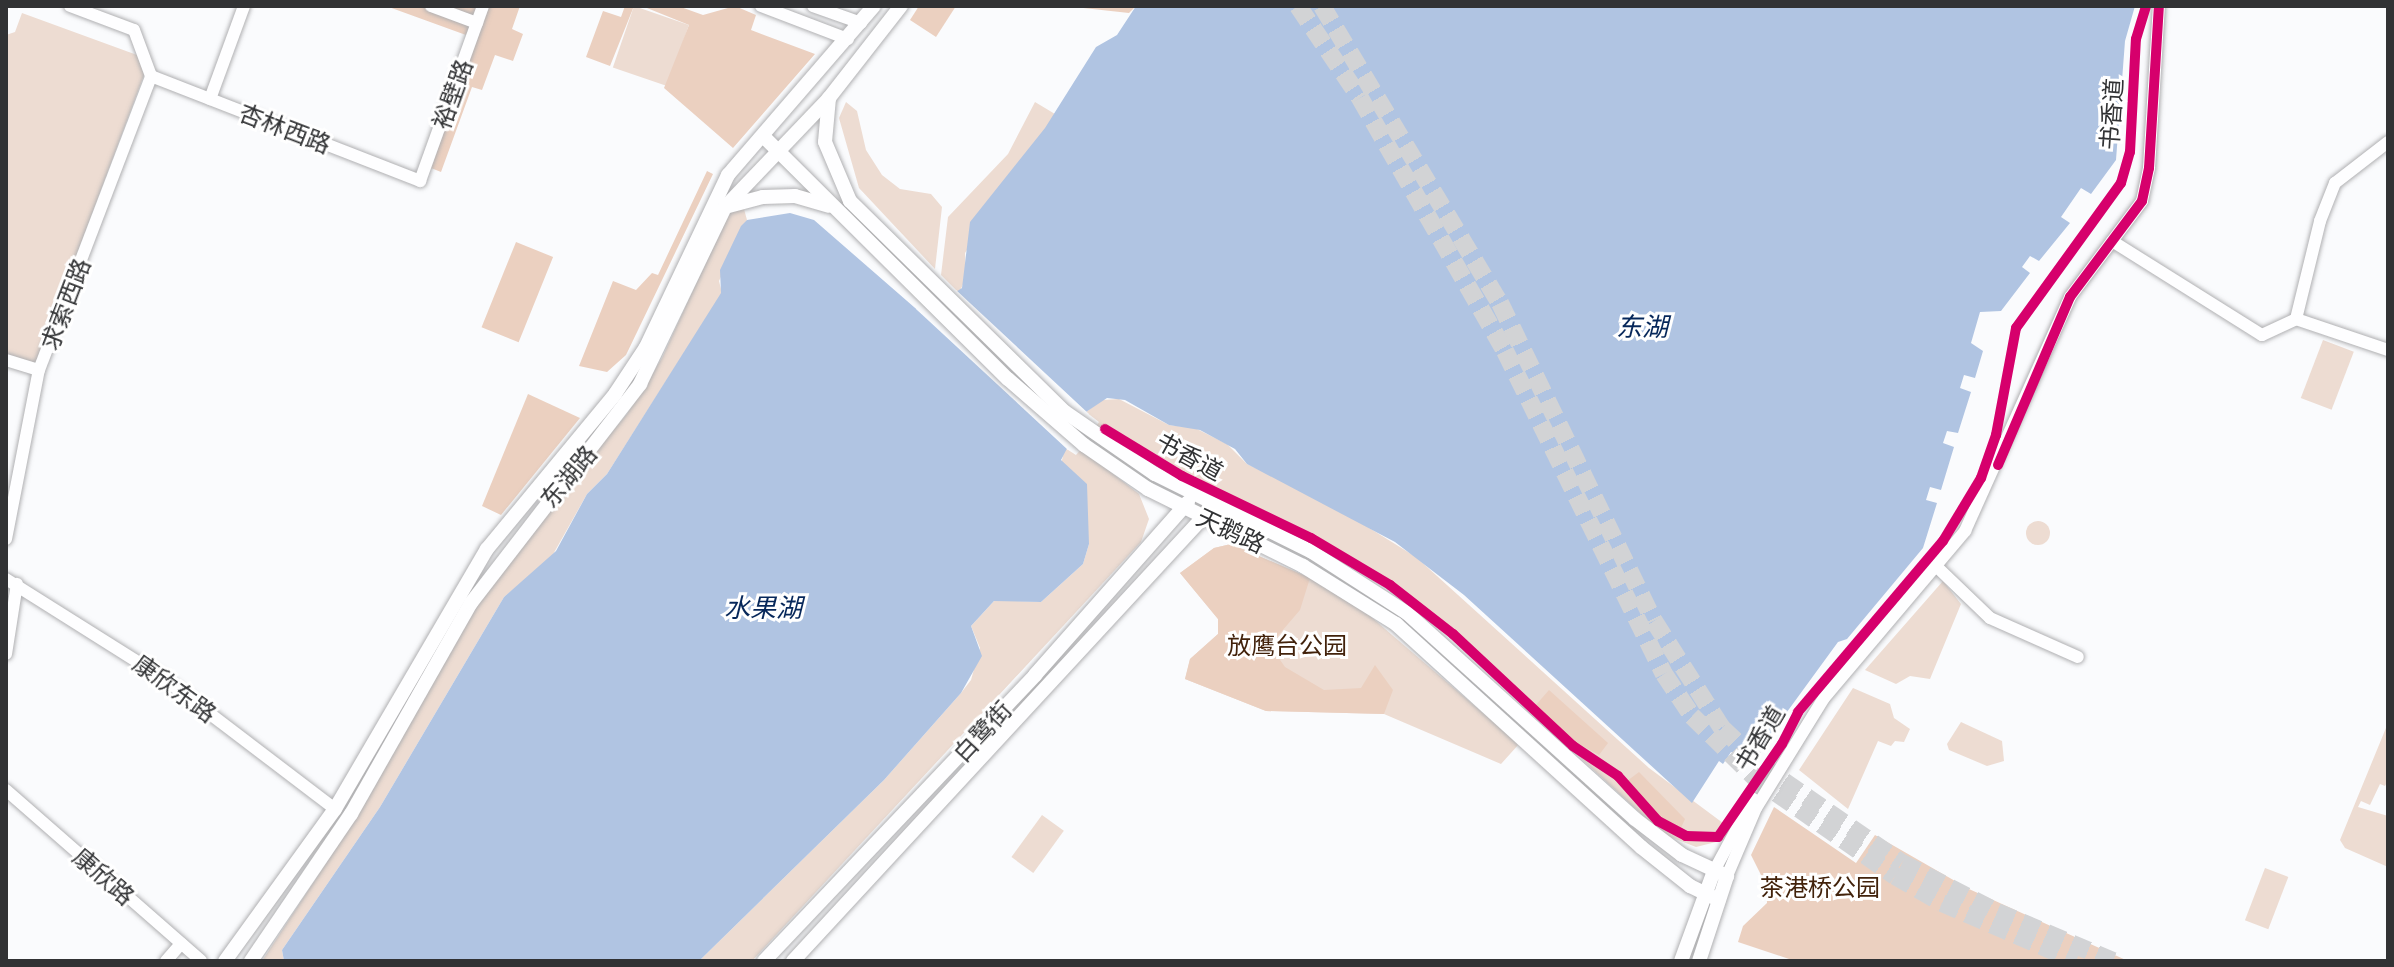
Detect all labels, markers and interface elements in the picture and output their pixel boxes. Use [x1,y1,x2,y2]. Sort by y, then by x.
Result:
street label: 裕壁路 [426,55,478,133]
street label: 书香道 [2094,77,2128,151]
street label: 杏林西路 [235,97,335,159]
street label: 求索西路 [34,254,96,354]
water label: 东湖 [1616,311,1668,343]
street label: 书香道 [1152,426,1228,486]
street label: 东湖路 [534,439,602,513]
street label: 天鹅路 [1192,502,1270,558]
water label: 水果湖 [724,592,802,624]
park label: 放鹰台公园 [1227,631,1347,659]
street label: 康欣东路 [128,648,222,728]
street label: 白鹭街 [947,695,1017,767]
street label: 书香道 [1728,700,1790,776]
street label: 康欣路 [67,842,141,910]
park label: 茶港桥公园 [1760,873,1880,901]

